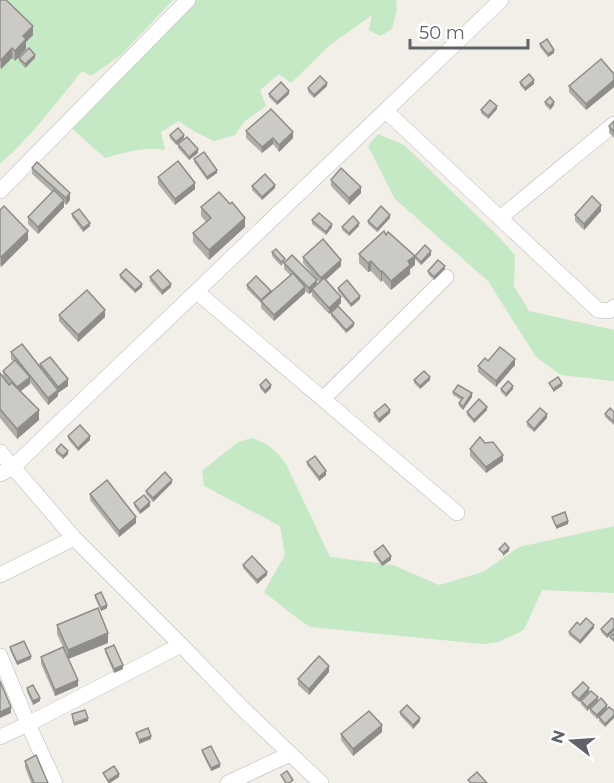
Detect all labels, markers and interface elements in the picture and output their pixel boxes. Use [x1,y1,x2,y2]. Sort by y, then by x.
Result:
scale bar [410,12,528,50]
text: 50 m [419,22,465,44]
north arrow [542,711,602,771]
text: N [547,728,569,746]

